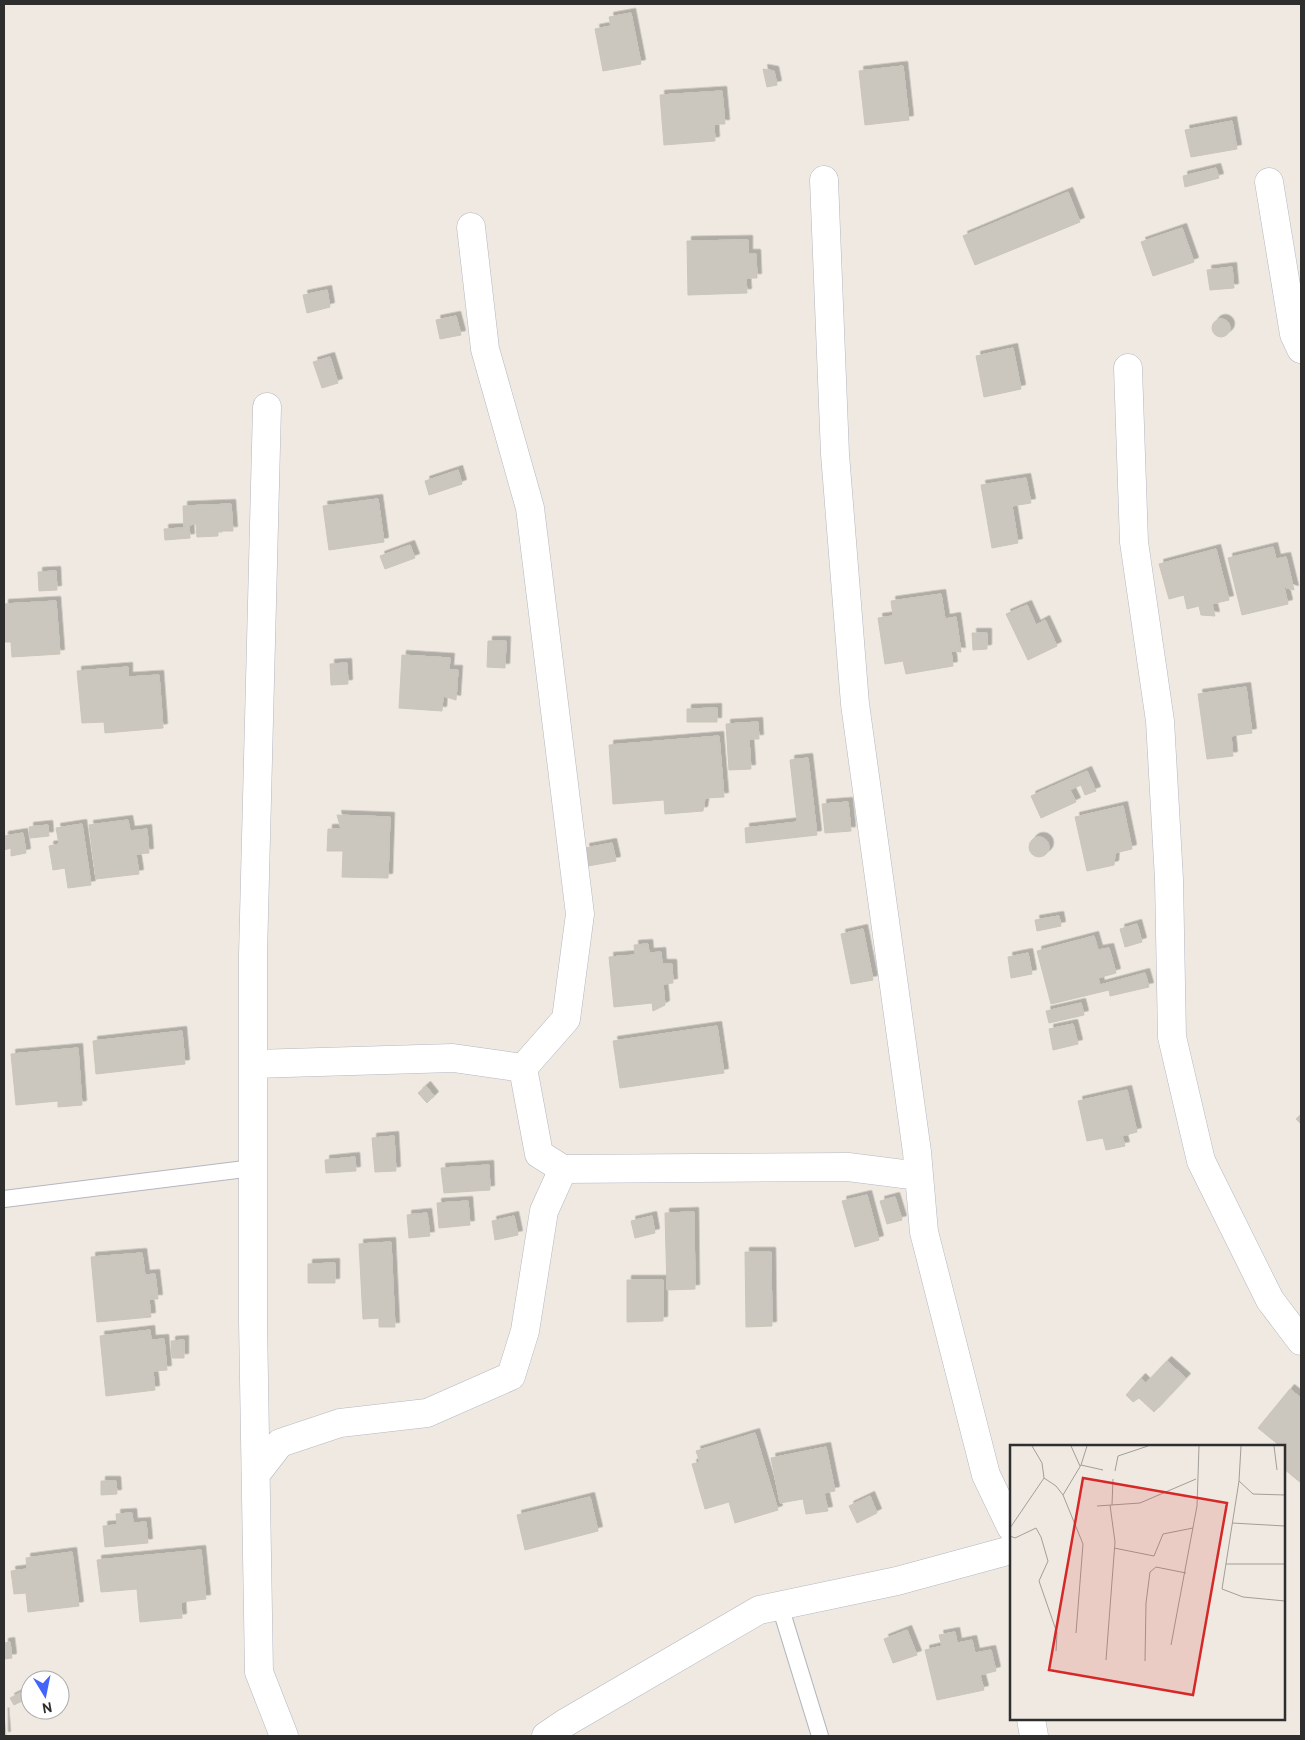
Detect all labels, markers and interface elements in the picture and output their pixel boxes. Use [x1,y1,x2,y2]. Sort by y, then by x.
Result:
inset map [1010,1445,1285,1720]
north arrow [20,1670,70,1720]
text: N [41,1697,53,1716]

